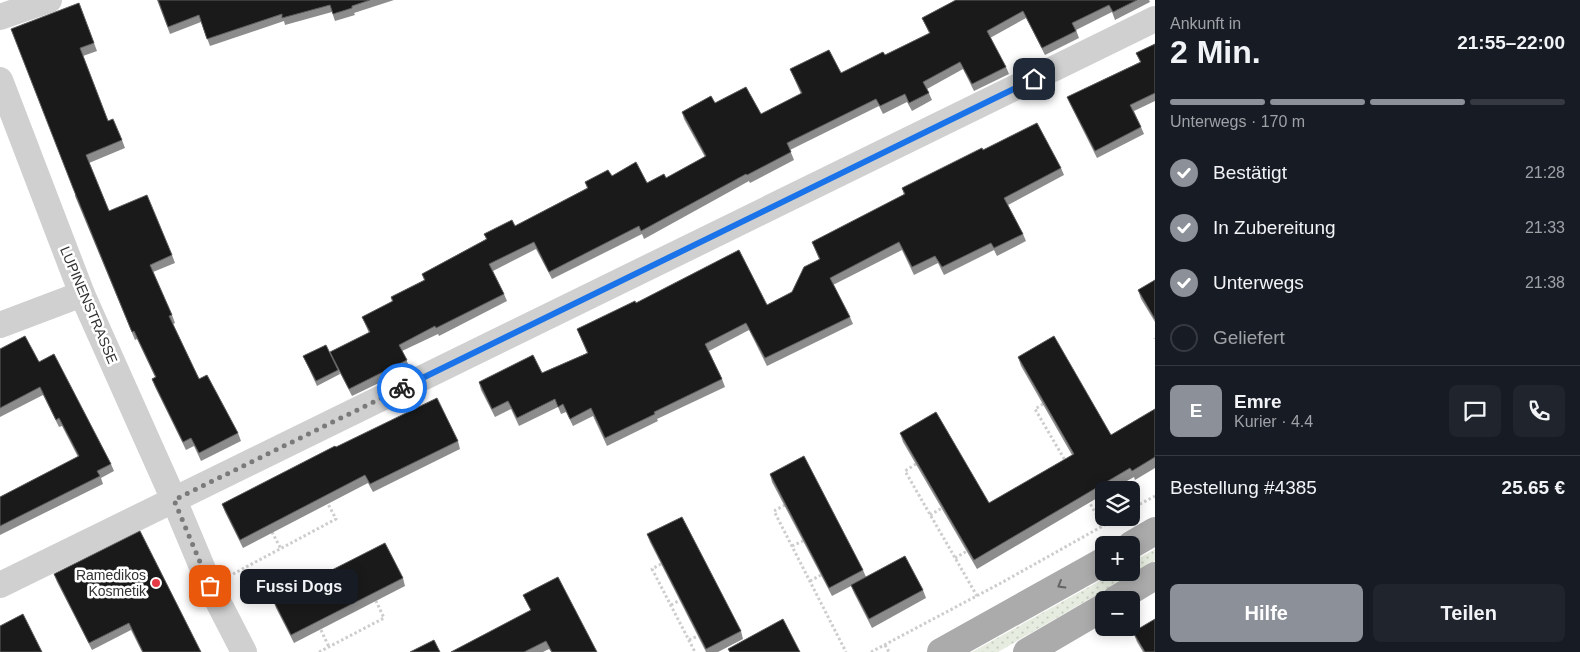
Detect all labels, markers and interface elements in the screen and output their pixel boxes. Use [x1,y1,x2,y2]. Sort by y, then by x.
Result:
text: Ankunft in [1170,15,1241,32]
text: 21:55–22:00 [1457,32,1565,53]
text: 2 Min. [1170,34,1261,70]
pin [1013,58,1055,100]
icon: home [1020,65,1048,93]
text: Unterwegs · 170 m [1170,113,1305,130]
icon: check [1170,159,1198,187]
text: Bestätigt [1213,162,1287,183]
text: 21:28 [1525,164,1565,181]
icon: check [1170,214,1198,242]
text: In Zubereitung [1213,217,1336,238]
text: 21:33 [1525,219,1565,236]
street label: LUPINENSTRASSE [57,244,121,366]
icon: check [1170,269,1198,297]
text: Unterwegs [1213,272,1304,293]
text: 21:38 [1525,274,1565,291]
text: Geliefert [1213,327,1285,348]
courier [377,363,427,413]
icon: bike [388,374,416,402]
button: chat [1449,385,1501,437]
button: phone [1513,385,1565,437]
text: Emre [1234,391,1282,412]
text: E [1190,400,1202,421]
text: Kurier · 4.4 [1234,413,1313,430]
text: Bestellung #4385 [1170,477,1317,498]
text: 25.65 € [1502,477,1565,498]
map controls [1095,481,1140,636]
button: layers [1095,481,1140,526]
button: + [1095,536,1140,581]
pin [189,565,231,607]
place label: Ramedikos Kosmetik [76,567,147,599]
callout: Fussi Dogs [240,568,358,604]
icon: bag [196,572,224,600]
marker: Ramedikos Kosmetik [150,577,162,589]
text: Fussi Dogs [256,578,342,595]
one-way arrow [1058,578,1067,588]
button: Hilfe [1170,584,1363,642]
button: Teilen [1373,584,1565,642]
button: − [1095,591,1140,636]

